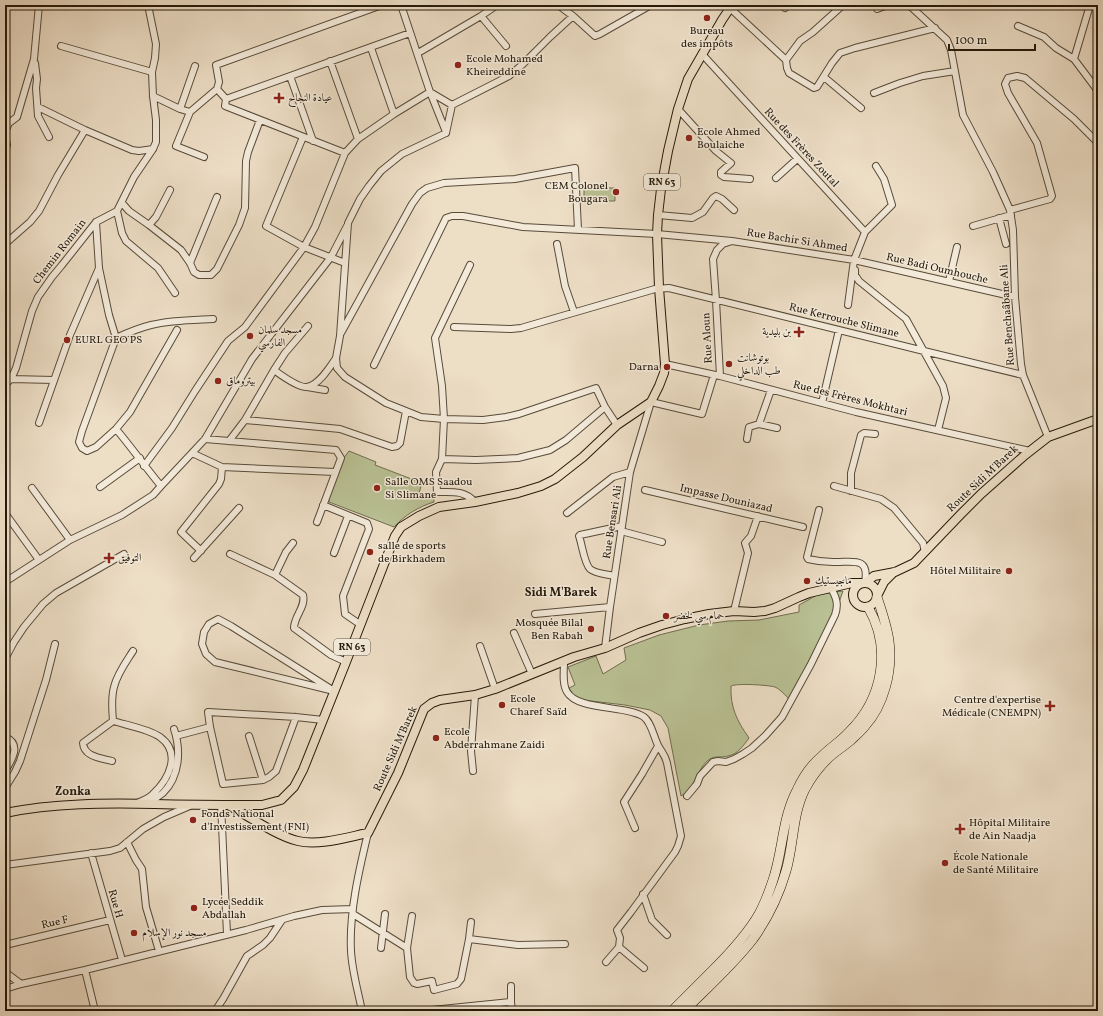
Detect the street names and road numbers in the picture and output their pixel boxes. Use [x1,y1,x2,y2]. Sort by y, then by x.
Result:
street label: Rue des Frères Zoutal [760,105,842,191]
road number: RN 63 [644,174,680,190]
street label: Chemin Romain [30,216,90,288]
street label: Rue Bachir Si Ahmed [746,226,848,256]
street label: Rue Badi Oumhouche [885,250,989,288]
street label: Rue Benchaâbane Ali [997,264,1019,366]
street label: Rue Kerrouche Slimane [787,300,901,342]
street label: Rue Aloun [699,312,717,364]
street label: Rue des Frères Mokhtari [791,378,909,420]
street label: Route Sidi M'Barek [944,442,1022,516]
street label: Impasse Douniazad [678,481,774,517]
street label: Rue Bensari Ali [600,484,626,560]
road number: RN 63 [334,639,370,655]
street label: Route Sidi M'Barek [370,704,422,794]
street label: Rue H [104,888,126,920]
street label: Rue F [40,913,70,933]

